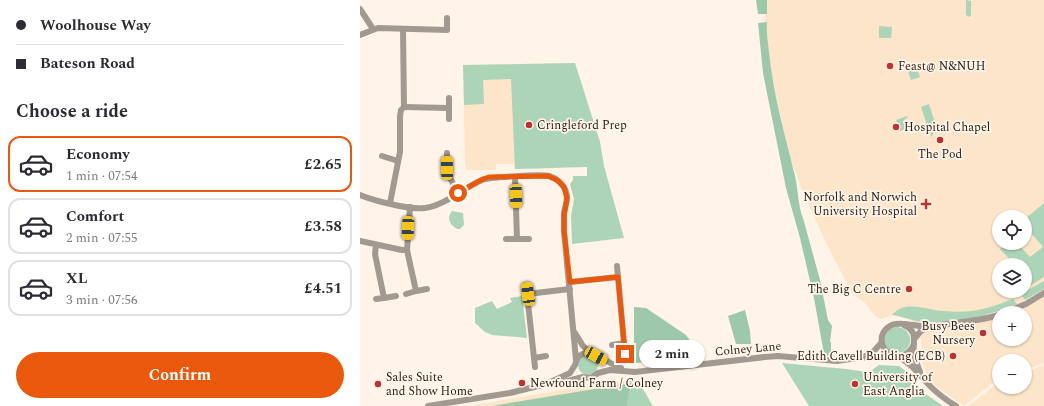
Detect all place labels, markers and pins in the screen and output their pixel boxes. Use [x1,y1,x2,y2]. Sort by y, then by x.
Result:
place label: Feast@ N&NUH [898,57,986,76]
marker: Feast@ N&NUH [885,61,895,71]
place label: Cringleford Prep [537,116,627,135]
place label: Hospital Chapel [904,118,990,137]
marker: Cringleford Prep [524,120,534,130]
marker: Hospital Chapel [891,122,901,132]
marker: The Pod [935,135,945,145]
place label: The Pod [918,145,963,164]
place label: Norfolk and Norwich University Hospital [803,188,917,221]
marker: Norfolk and Norwich University Hospital [920,198,932,210]
place label: The Big C Centre [808,280,901,299]
marker: The Big C Centre [904,284,914,294]
place label: Busy Bees Nursery [922,317,976,350]
marker: Busy Bees Nursery [978,328,988,338]
place label: Edith Cavell Building (ECB) [797,347,945,366]
marker: Edith Cavell Building (ECB) [948,351,958,361]
place label: Sales Suite and Show Home [386,368,473,401]
place label: University of East Anglia [863,368,933,401]
place label: Newfound Farm / Colney [530,374,664,393]
marker: Newfound Farm / Colney [517,378,527,388]
marker: Sales Suite and Show Home [373,379,383,389]
marker: University of East Anglia [850,379,860,389]

